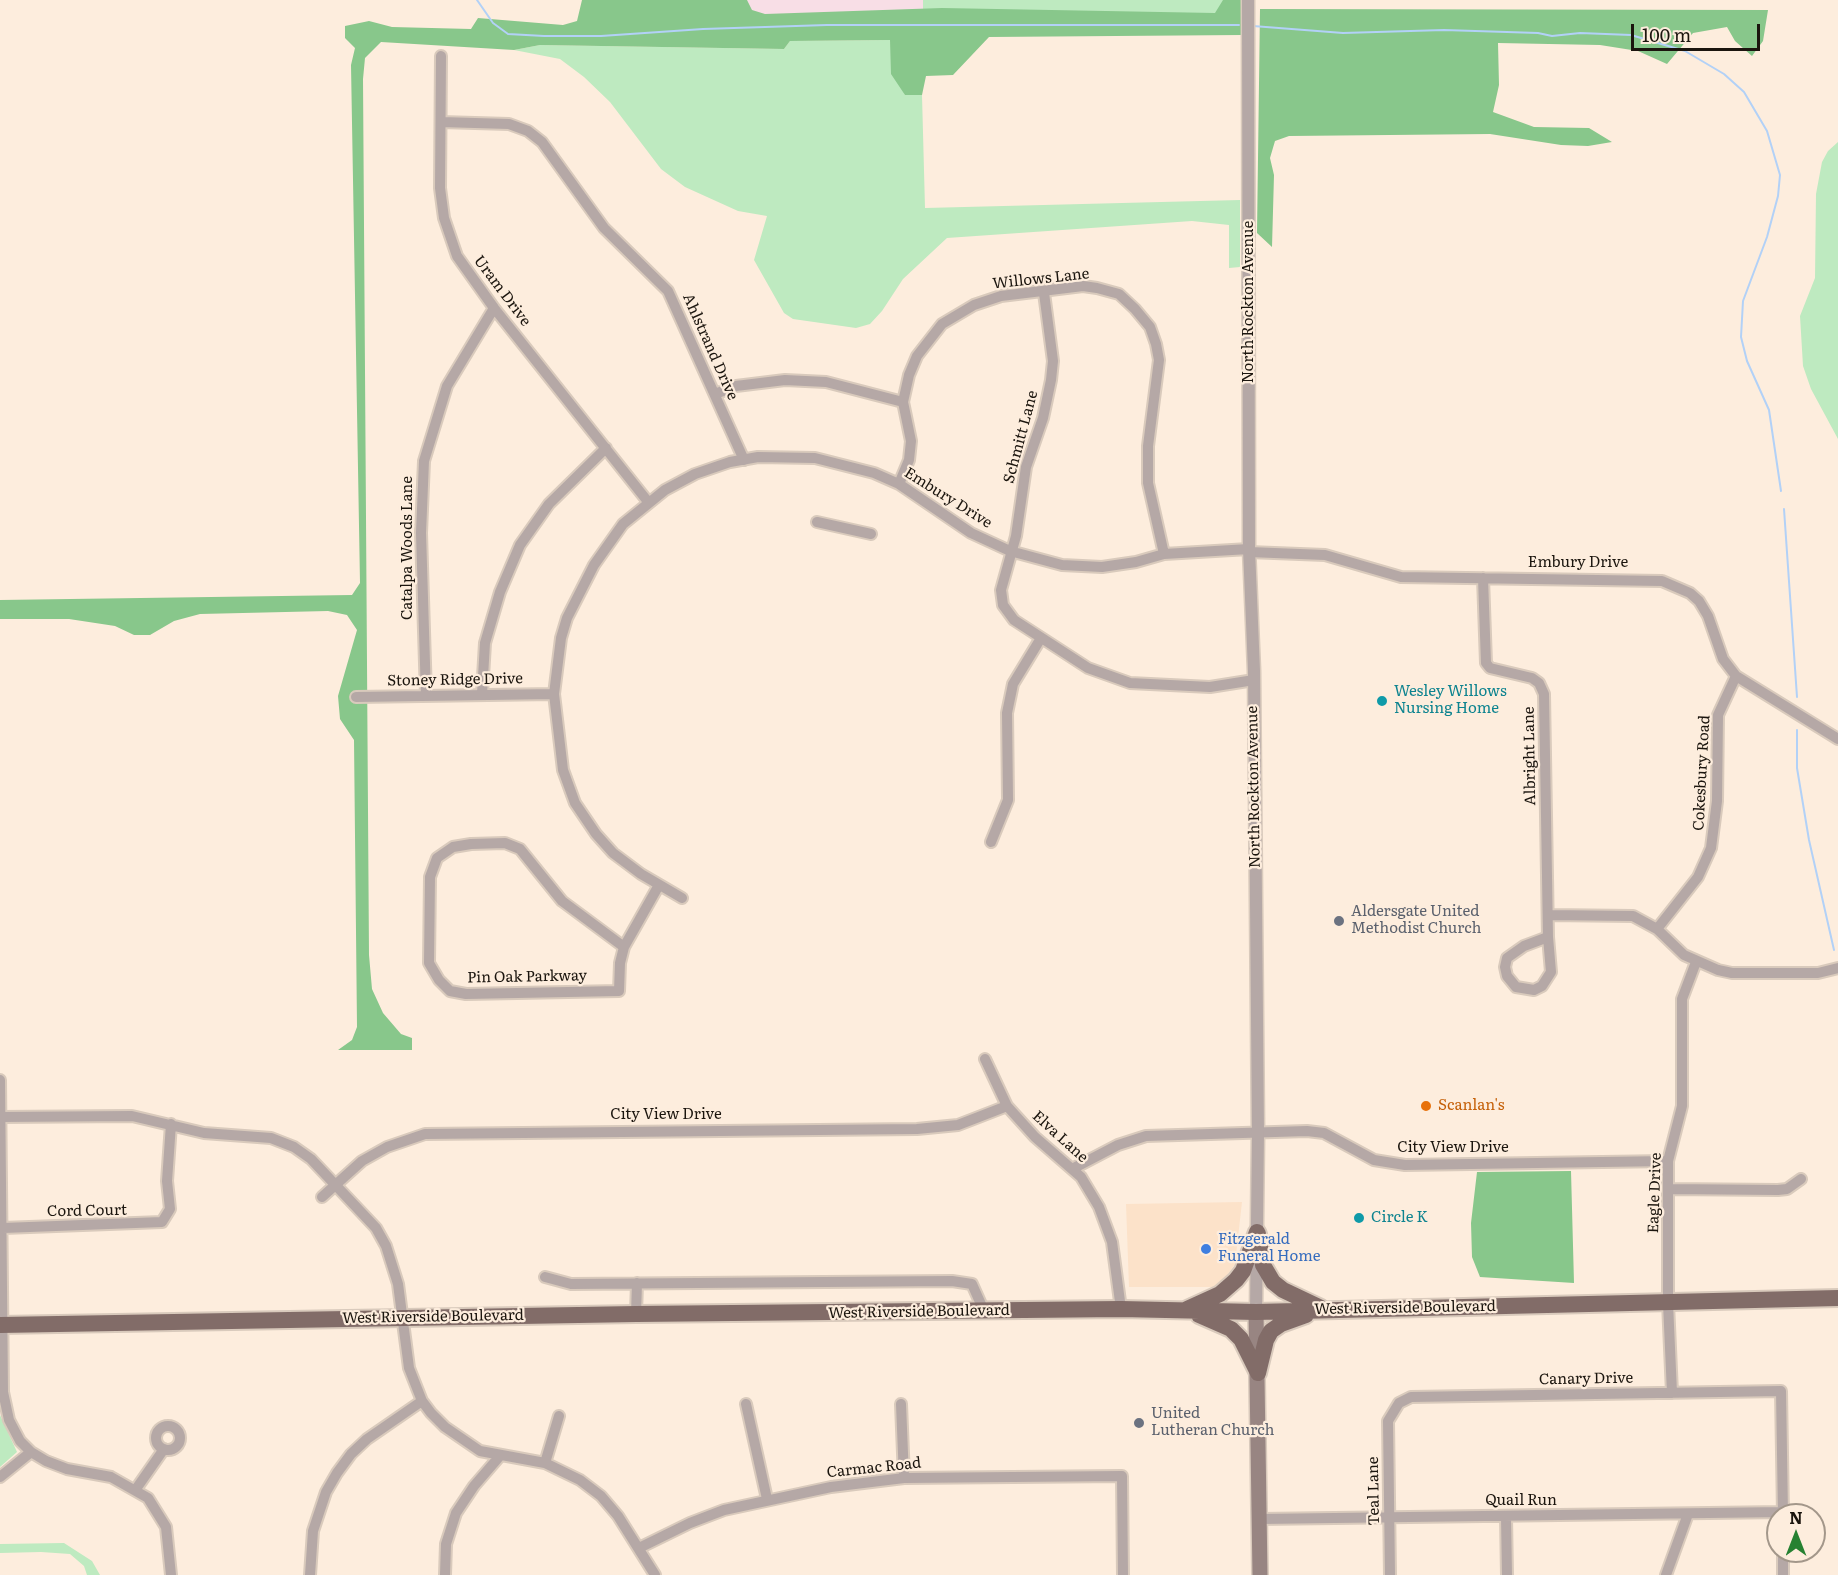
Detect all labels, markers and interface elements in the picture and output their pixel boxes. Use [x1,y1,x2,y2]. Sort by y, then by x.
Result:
scale bar [1634,12,1763,50]
text: 100 m [1642,21,1691,48]
street label: North Rockton Avenue [1240,221,1258,383]
street label: Uram Drive [470,252,534,330]
street label: Willows Lane [992,265,1090,293]
street label: Ahlstrand Drive [678,291,742,403]
street label: Schmitt Lane [1000,389,1042,485]
street label: Embury Drive [901,464,995,532]
street label: Catalpa Woods Lane [399,476,417,620]
street label: Embury Drive [1528,554,1628,572]
street label: Stoney Ridge Drive [387,670,523,690]
place label: Wesley Willows Nursing Home [1394,683,1507,718]
marker: Wesley Willows Nursing Home [1375,694,1389,708]
street label: North Rockton Avenue [1244,706,1264,868]
street label: Albright Lane [1520,706,1540,806]
street label: Cokesbury Road [1690,715,1714,831]
place label: Aldersgate United Methodist Church [1351,903,1482,938]
marker: Aldersgate United Methodist Church [1332,914,1346,928]
street label: Pin Oak Parkway [467,967,587,987]
place label: Scanlan's [1438,1097,1504,1115]
marker: Scanlan's [1419,1099,1433,1113]
street label: City View Drive [610,1106,722,1124]
street label: Elva Lane [1028,1107,1092,1167]
street label: City View Drive [1397,1139,1509,1157]
street label: Eagle Drive [1645,1152,1665,1234]
street label: Cord Court [47,1201,127,1221]
place label: Circle K [1371,1209,1428,1227]
marker: Circle K [1352,1211,1366,1225]
place label: Fitzgerald Funeral Home [1218,1231,1320,1266]
marker: Fitzgerald Funeral Home [1199,1242,1213,1256]
street label: West Riverside Boulevard [1314,1297,1496,1319]
street label: West Riverside Boulevard [828,1301,1010,1323]
street label: West Riverside Boulevard [342,1306,524,1328]
street label: Canary Drive [1539,1369,1633,1389]
place label: United Lutheran Church [1151,1405,1274,1440]
marker: United Lutheran Church [1132,1416,1146,1430]
street label: Carmac Road [826,1454,922,1482]
street label: Teal Lane [1364,1456,1384,1526]
street label: Quail Run [1485,1492,1557,1510]
north arrow [1766,1503,1826,1563]
text: N [1789,1505,1803,1529]

